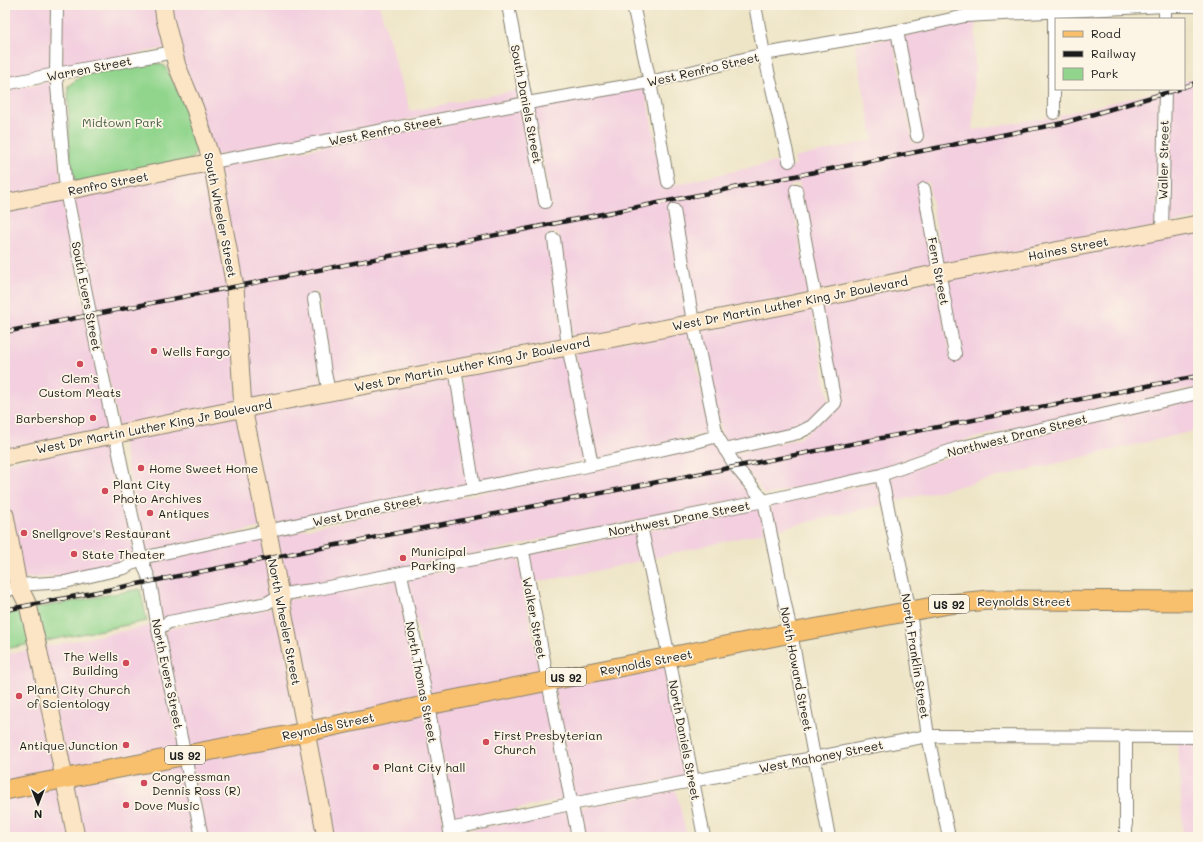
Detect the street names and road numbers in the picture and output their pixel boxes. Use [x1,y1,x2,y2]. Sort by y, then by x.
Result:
street label: South Daniels Street [508,43,546,165]
street label: West Renfro Street [645,48,761,90]
street label: Warren Street [45,52,133,84]
street label: West Renfro Street [327,111,443,149]
street label: Waller Street [1154,120,1172,200]
street label: South Wheeler Street [201,151,241,279]
street label: Renfro Street [66,167,150,199]
street label: Haines Street [1026,232,1110,264]
street label: Fern Street [925,236,953,306]
street label: South Evers Street [69,240,105,352]
street label: West Dr Martin Luther King Jr Boulevard [671,272,910,334]
street label: West Dr Martin Luther King Jr Boulevard [353,333,592,395]
street label: West Dr Martin Luther King Jr Boulevard [35,395,274,457]
street label: Northwest Drane Street [945,410,1089,460]
street label: West Drane Street [311,491,423,529]
street label: Northwest Drane Street [607,496,751,540]
street label: North Wheeler Street [265,557,305,687]
street label: Walker Street [519,576,551,660]
street label: North Franklin Street [898,592,934,720]
street label: Reynolds Street [977,593,1071,609]
road number: US 92 [929,595,969,613]
street label: North Howard Street [777,606,817,732]
street label: North Evers Street [148,617,188,731]
street label: North Thomas Street [402,620,442,744]
street label: Reynolds Street [599,645,693,679]
road number: US 92 [546,668,586,686]
street label: North Daniels Street [665,678,705,802]
street label: Reynolds Street [281,708,375,744]
street label: West Mahoney Street [758,736,884,776]
road number: US 92 [165,746,205,764]

